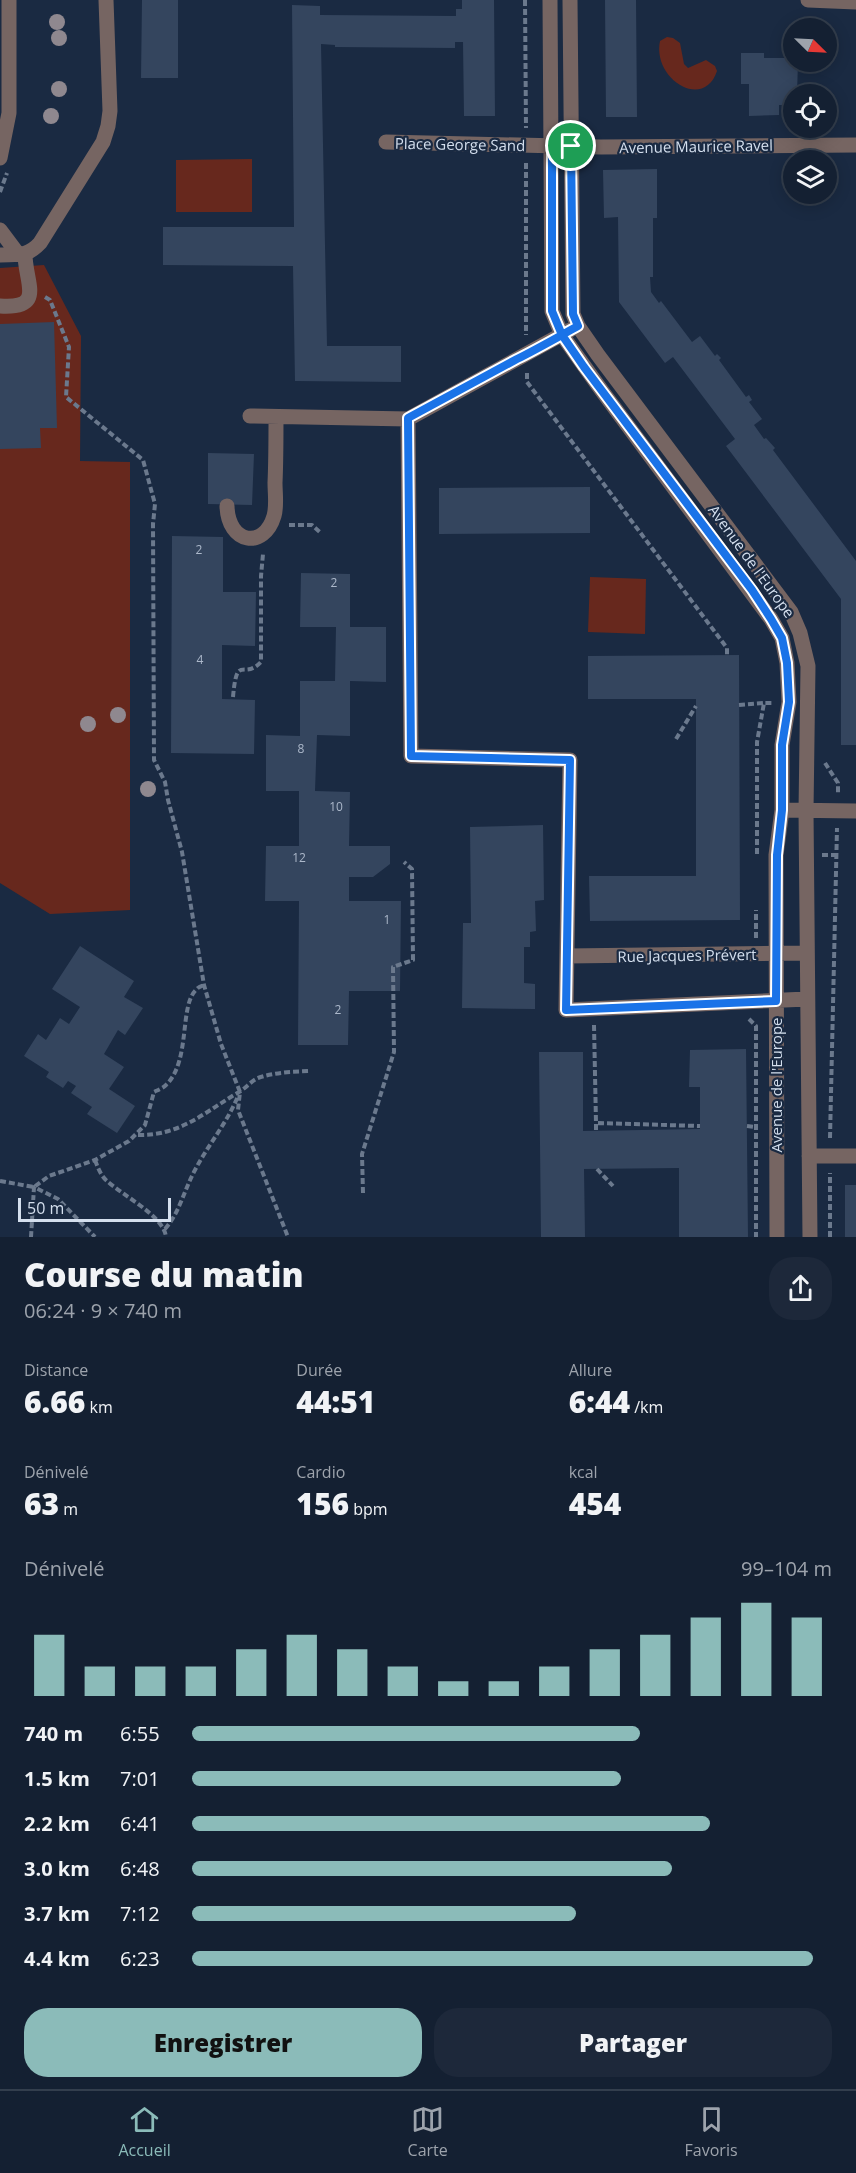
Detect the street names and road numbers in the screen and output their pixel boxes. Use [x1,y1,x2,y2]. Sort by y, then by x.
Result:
street label: Place George Sand [395,133,525,155]
street label: Avenue Maurice Ravel [619,135,773,157]
street label: Avenue de l'Europe [704,501,800,621]
street label: Rue Jacques Prévert [617,944,757,966]
street label: Avenue de l'Europe [766,1018,786,1152]

